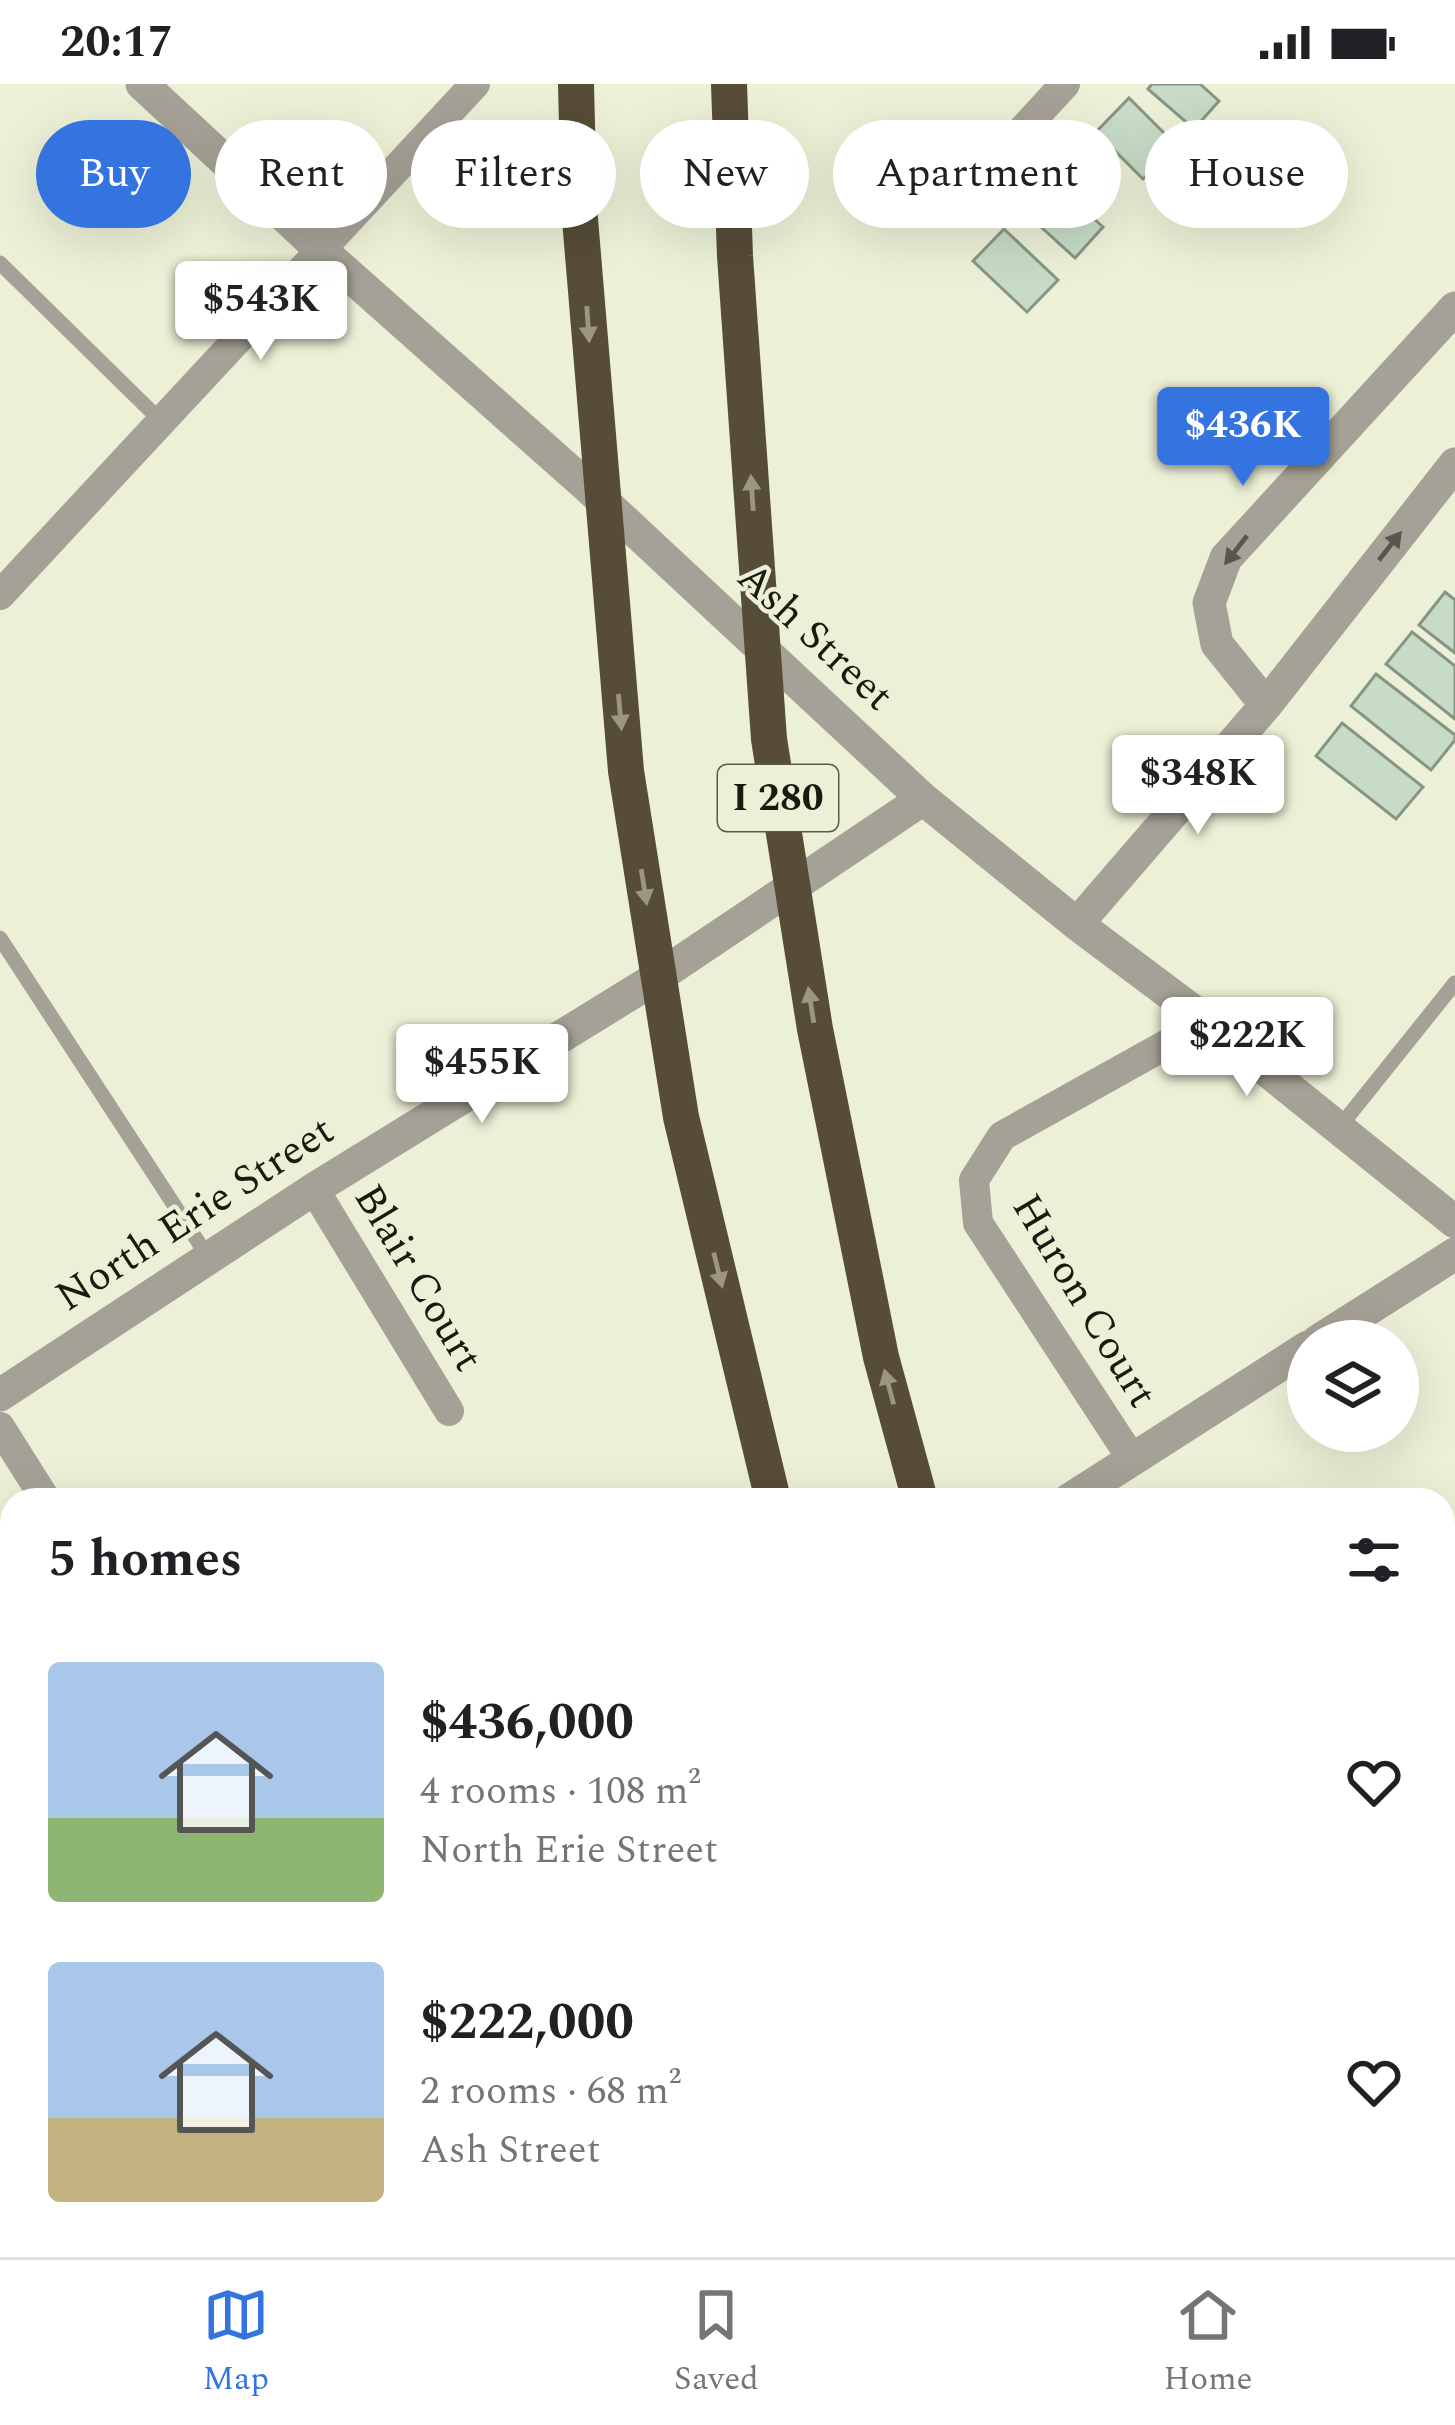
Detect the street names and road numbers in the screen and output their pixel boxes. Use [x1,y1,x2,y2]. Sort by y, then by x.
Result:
street label: Ash Street [722,548,908,726]
road number: I 280 [718,765,838,831]
street label: North Erie Street [43,1100,347,1328]
street label: Blair Court [337,1172,499,1384]
street label: Huron Court [995,1182,1173,1420]

